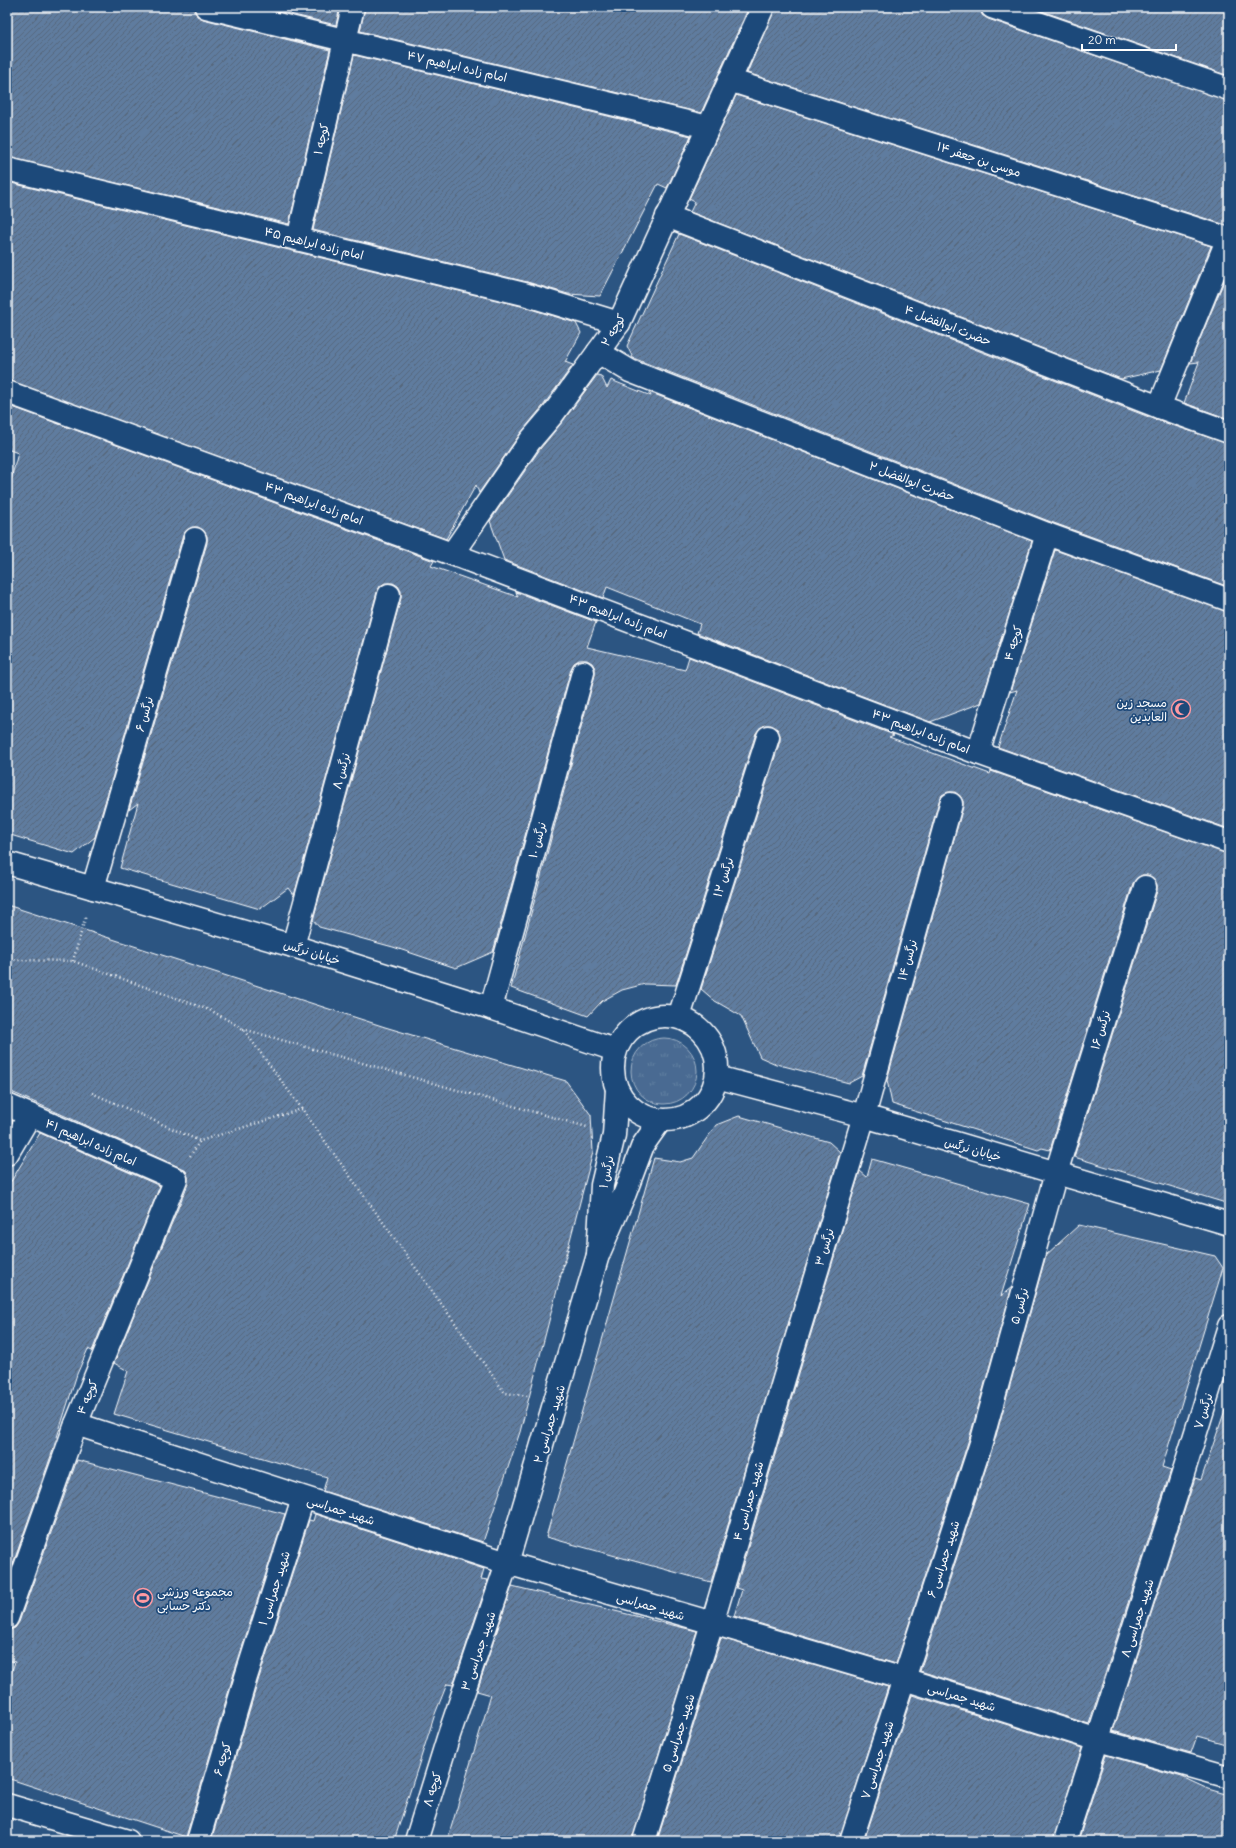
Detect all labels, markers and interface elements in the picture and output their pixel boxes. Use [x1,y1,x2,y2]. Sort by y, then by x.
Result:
scale bar [1082,26,1176,52]
text: 20 m [1088,32,1116,47]
street label: امام زاده ابراهیم ۴۷ [405,47,509,87]
street label: کوچه ۱ [310,122,332,156]
street label: موسی بن جعفر ۱۴ [935,138,1023,181]
street label: امام زاده ابراهیم ۴۵ [262,223,365,265]
street label: حضرت ابوالفضل ۴ [902,302,994,349]
street label: کوچه ۲ [597,311,629,349]
street label: حضرت ابوالفضل ۲ [867,458,957,505]
street label: امام زاده ابراهیم ۴۳ [262,478,365,530]
street label: امام زاده ابراهیم ۴۳ [566,590,669,643]
street label: کوچه ۴ [1001,623,1025,663]
street label: نرگس ۶ [132,695,156,733]
place label: مسجد زین العابدین [1117,695,1167,725]
mosque icon: مسجد زین العابدین [1170,698,1192,720]
street label: امام زاده ابراهیم ۴۳ [869,705,972,758]
street label: نرگس ۸ [329,751,353,791]
street label: نرگس ۱۰ [525,820,549,860]
street label: نرگس ۱۲ [710,855,736,899]
street label: خیابان نرگس [282,936,342,969]
street label: نرگس ۱۴ [894,938,920,982]
street label: نرگس ۱۶ [1087,1009,1113,1051]
street label: امام زاده ابراهیم ۴۱ [42,1115,139,1171]
street label: خیابان نرگس [943,1134,1003,1165]
street label: نرگس ۱ [595,1154,617,1190]
street label: نرگس ۳ [811,1226,837,1268]
street label: نرگس ۵ [1007,1286,1031,1326]
street label: کوچه ۴ [73,1377,101,1417]
street label: شهید جمراسی ۲ [530,1383,569,1465]
street label: نرگس ۷ [1190,1391,1216,1431]
street label: شهید جمراسی ۴ [729,1459,767,1543]
street label: شهید جمراسی [305,1492,377,1529]
street label: شهید جمراسی ۶ [923,1518,964,1600]
street label: شهید جمراسی ۱ [255,1549,294,1627]
street label: شهید جمراسی ۸ [1117,1577,1158,1659]
place label: مجموعه ورزشی دکتر حسابی [157,1584,233,1614]
sports icon: مجموعه ورزشی دکتر حسابی [132,1587,154,1609]
street label: شهید جمراسی [615,1589,687,1624]
street label: شهید جمراسی ۳ [457,1609,500,1693]
street label: شهید جمراسی [926,1680,998,1715]
street label: شهید جمراسی ۵ [658,1692,699,1774]
street label: شهید جمراسی ۷ [857,1719,898,1801]
street label: کوچه ۶ [210,1740,234,1778]
street label: کوچه ۸ [420,1770,444,1808]

